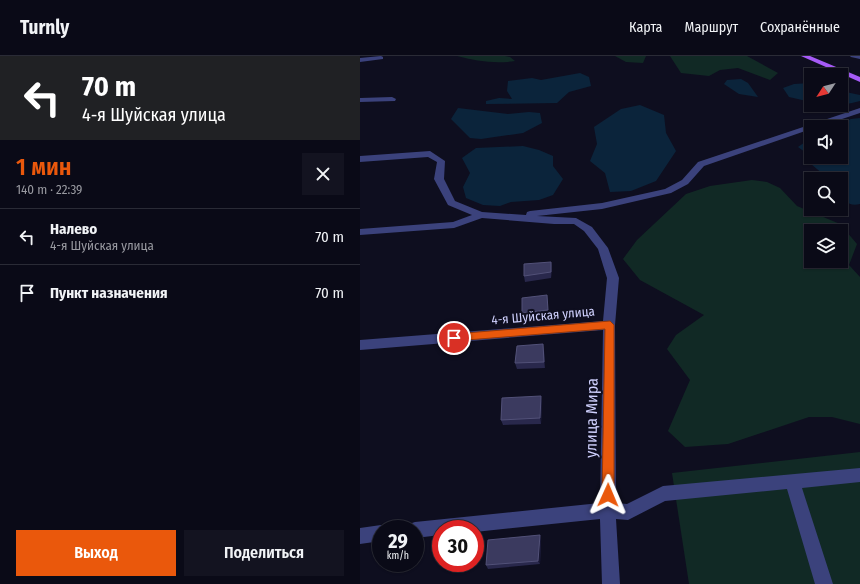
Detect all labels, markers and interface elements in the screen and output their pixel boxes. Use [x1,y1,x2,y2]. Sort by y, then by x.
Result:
text: Turnly [20,16,69,39]
text: Карта [629,19,662,36]
text: Маршрут [684,19,738,36]
text: Сохранённые [760,19,840,36]
north arrow [804,68,848,112]
map controls [804,68,848,268]
text: 70 m [82,70,136,103]
icon: left [16,72,68,124]
text: 4-я Шуйская улица [82,104,226,126]
button: sound [804,120,848,164]
text: 1 мин [16,153,72,181]
button: close [302,153,344,195]
button: search [804,172,848,216]
text: 140 m · 22:39 [16,182,82,197]
text: Налево [50,220,97,238]
button: layers [804,224,848,268]
icon: left [16,226,38,248]
text: 70 m [315,228,344,246]
text: 4-я Шуйская улица [50,238,154,253]
icon: arrive [16,282,38,304]
text: Пункт назначения [50,284,168,302]
text: 70 m [315,284,344,302]
street label: 4-я Шуйская улица [491,304,595,327]
pin [437,321,471,355]
icon: arrive [443,327,465,349]
street label: улица Мира [581,378,602,458]
position arrow [587,474,629,516]
speed limit sign: 30 [432,520,484,572]
text: 29 [388,529,408,553]
button: Выход [16,530,176,576]
button: Поделиться [184,530,344,576]
text: km/h [387,550,409,562]

